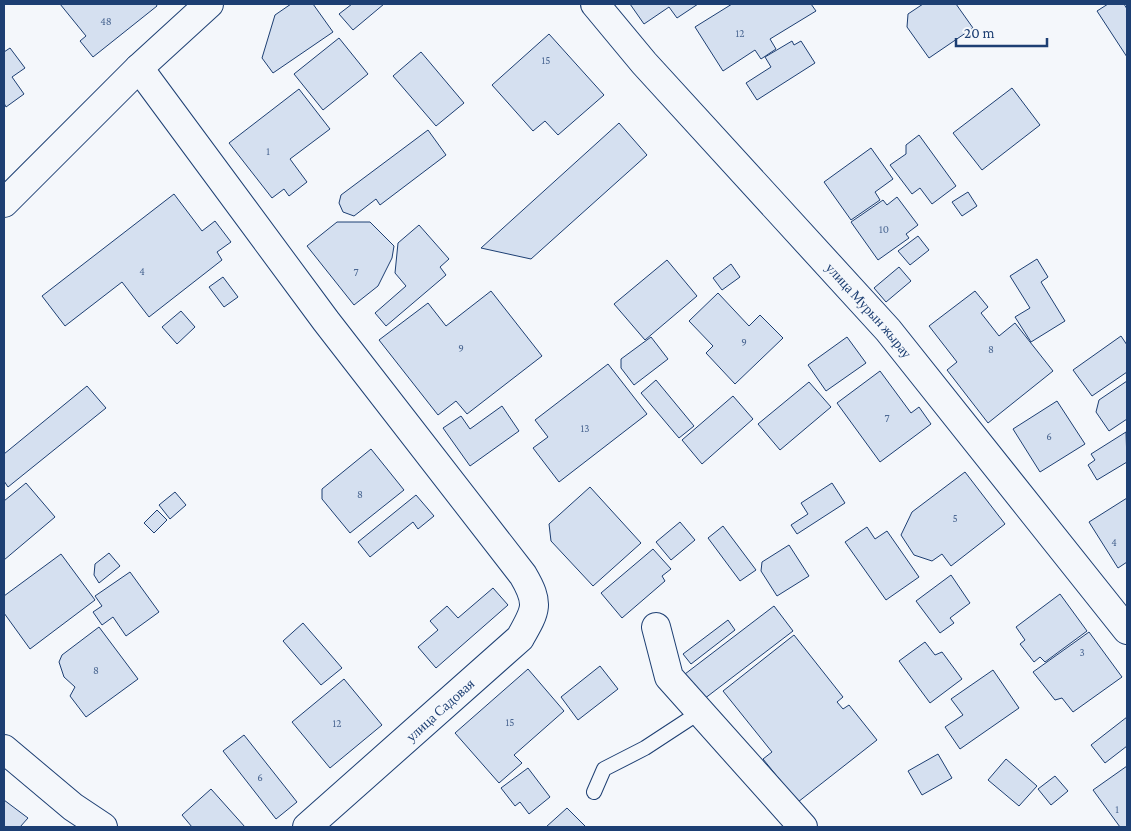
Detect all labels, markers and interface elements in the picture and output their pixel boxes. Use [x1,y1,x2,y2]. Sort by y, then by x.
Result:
house number: 48 [100,15,112,27]
scale bar [956,15,1047,47]
text: 20 m [964,25,995,41]
house number: 12 [736,27,744,39]
house number: 15 [542,54,550,66]
house number: 1 [266,145,270,157]
house number: 10 [879,223,889,235]
street label: улица Мурын жырау [823,260,915,361]
house number: 4 [139,265,145,277]
house number: 7 [353,266,359,278]
house number: 9 [741,336,747,348]
house number: 9 [458,342,464,354]
house number: 8 [988,343,994,355]
house number: 7 [884,412,890,424]
house number: 13 [581,422,589,434]
house number: 6 [1046,430,1052,442]
house number: 8 [357,488,363,500]
house number: 5 [952,512,958,524]
house number: 4 [1111,536,1117,548]
house number: 3 [1079,646,1085,658]
house number: 8 [93,664,99,676]
street label: улица Садовая [403,675,478,745]
house number: 15 [506,716,514,728]
house number: 12 [333,717,341,729]
house number: 6 [257,771,263,783]
house number: 1 [1115,803,1119,815]

